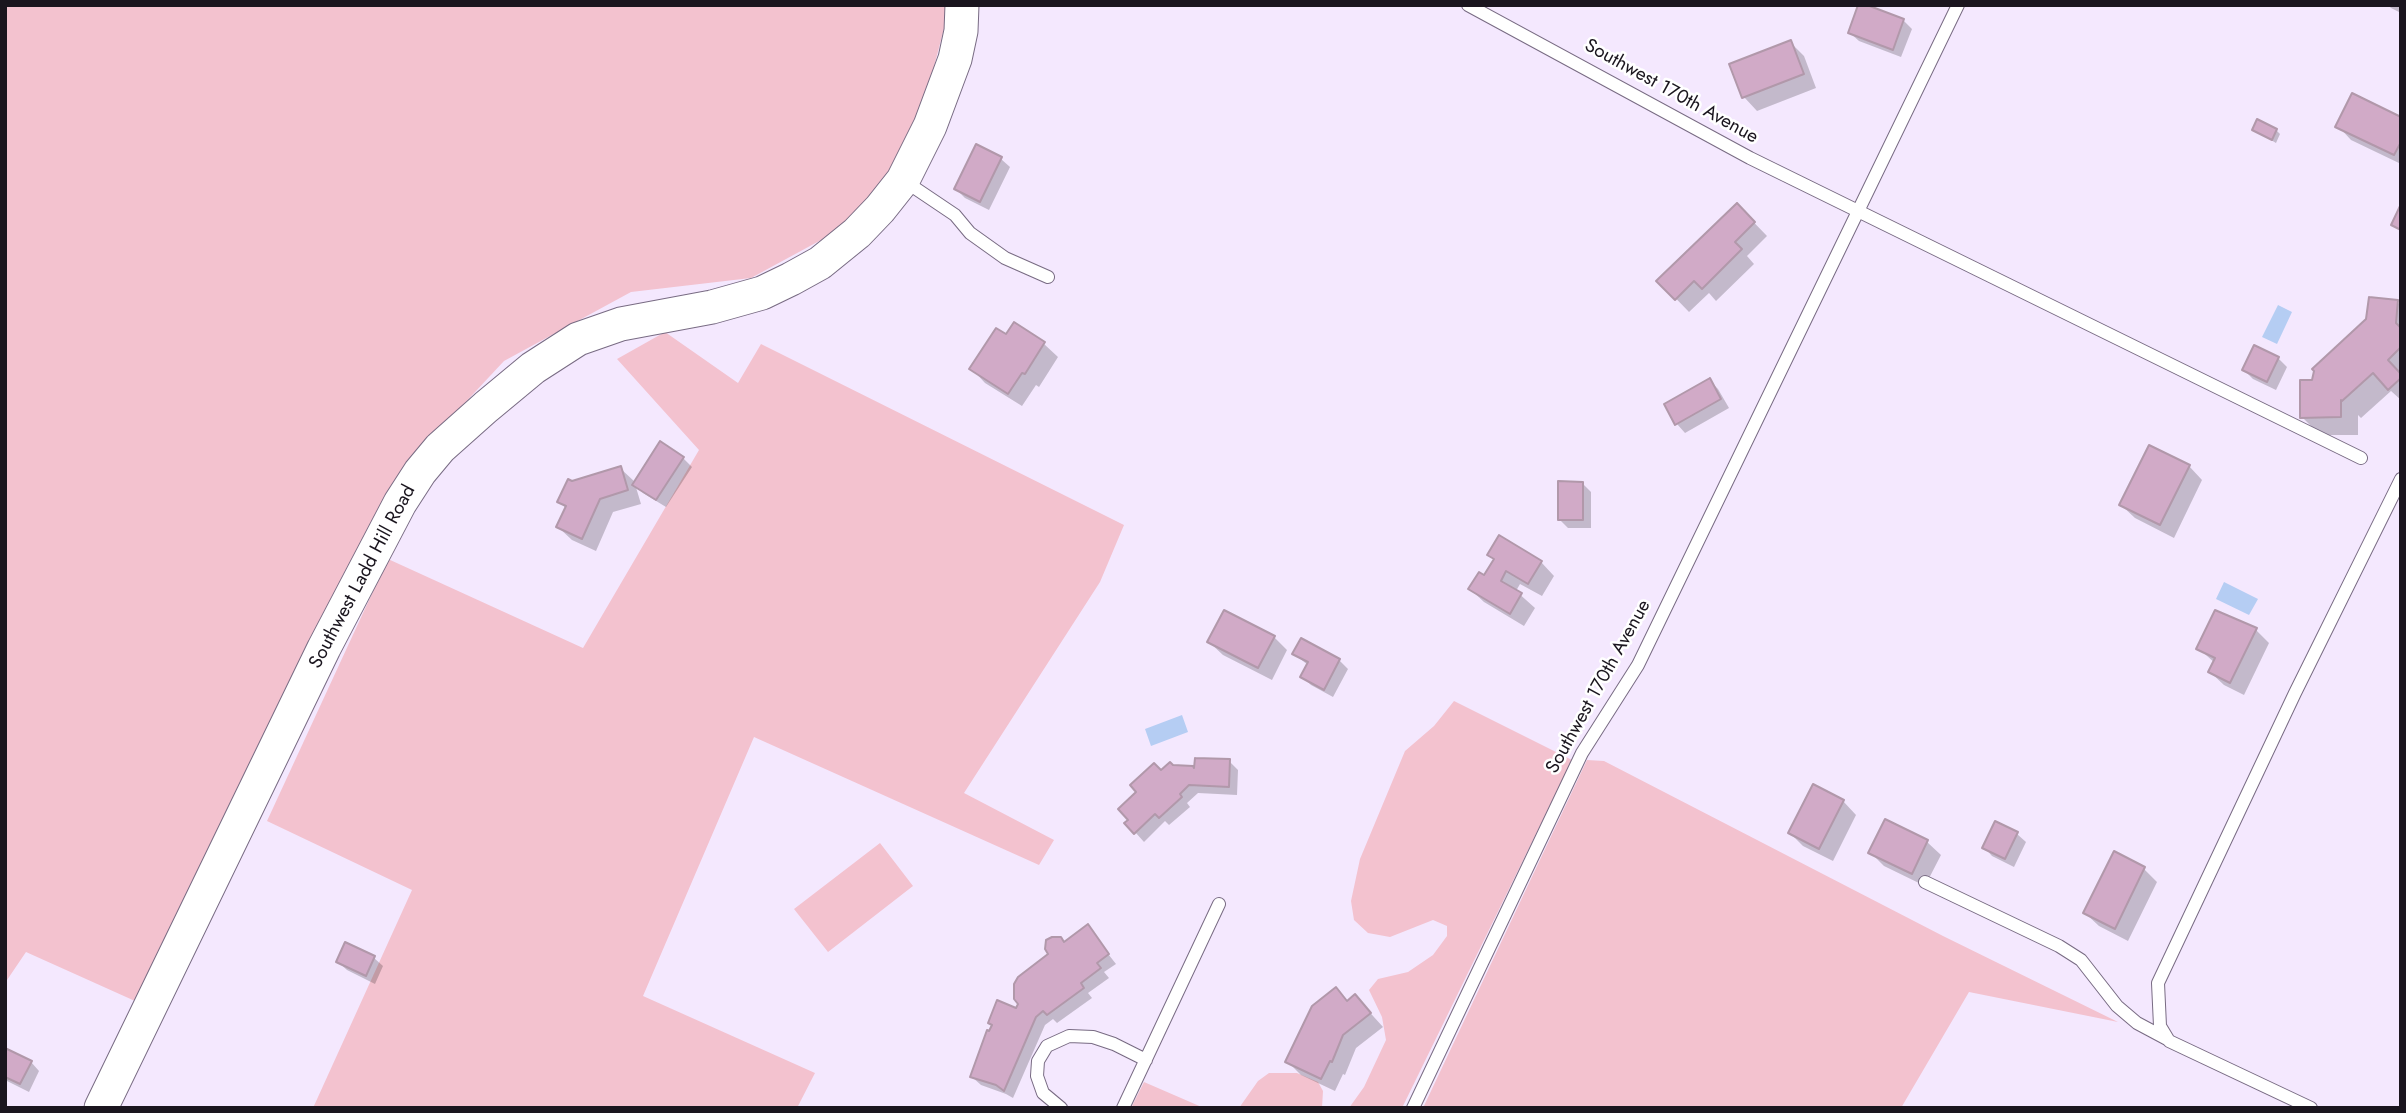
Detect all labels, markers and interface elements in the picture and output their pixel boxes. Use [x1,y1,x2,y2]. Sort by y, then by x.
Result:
street label: Southwest 170th Avenue [1580,35,1762,149]
street label: Southwest Ladd Hill Road [305,481,421,673]
street label: Southwest 170th Avenue [1542,596,1656,778]

